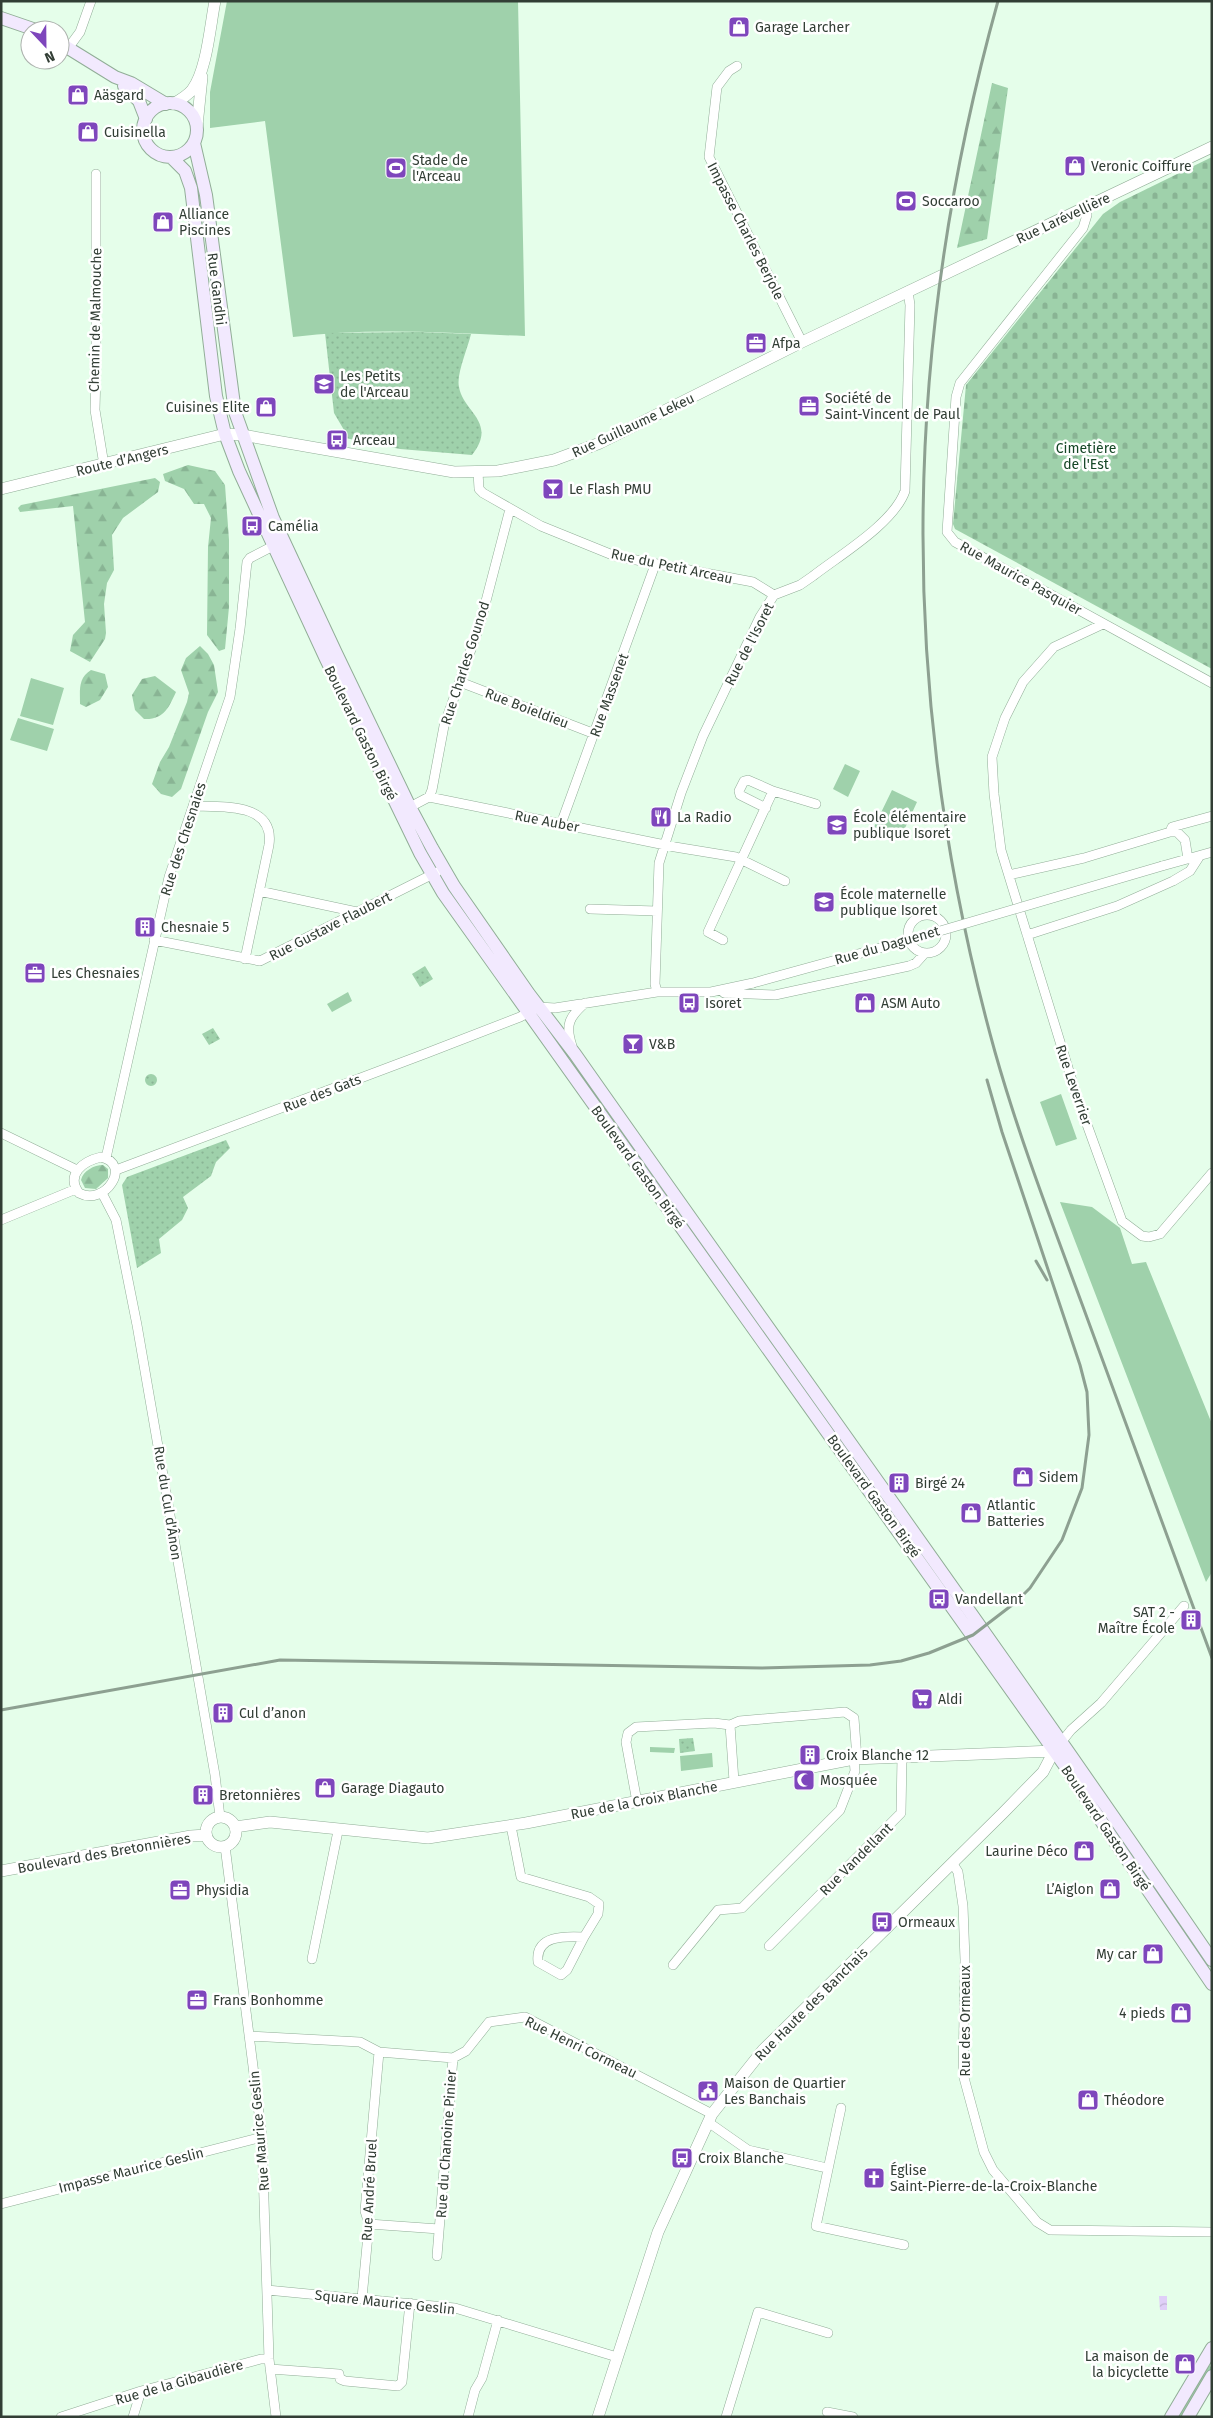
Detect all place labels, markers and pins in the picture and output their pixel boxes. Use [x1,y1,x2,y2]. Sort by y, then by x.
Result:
shop icon: Garage Larcher [727,15,751,39]
place label: Garage Larcher [755,19,850,36]
shop icon: Aäsgard [66,83,90,107]
place label: Aäsgard [94,87,144,104]
shop icon: Cuisinella [76,120,100,144]
place label: Cuisinella [104,124,166,141]
place label: Stade de l'Arceau [412,152,468,185]
shop icon: Veronic Coiffure [1063,154,1087,178]
sports icon: Stade de l'Arceau [384,156,408,180]
place label: Veronic Coiffure [1091,158,1192,175]
sports icon: Soccaroo [894,189,918,213]
place label: Soccaroo [922,193,980,210]
place label: Alliance Piscines [179,206,231,239]
shop icon: Alliance Piscines [151,210,175,234]
office icon: Afpa [744,331,768,355]
place label: Afpa [772,335,801,352]
place label: Les Petits de l'Arceau [340,368,409,401]
school or university icon: Les Petits de l'Arceau [312,372,336,396]
place label: Société de Saint-Vincent de Paul [825,390,960,423]
office icon: Société de Saint-Vincent de Paul [797,394,821,418]
shop icon: Cuisines Elite [254,395,278,419]
place label: Cuisines Elite [166,399,250,416]
bus stop icon: Arceau [325,428,349,452]
place label: Arceau [353,432,396,449]
bar icon: Le Flash PMU [541,477,565,501]
place label: Le Flash PMU [569,481,652,498]
bus stop icon: Camélia [240,514,264,538]
place label: Camélia [268,518,319,535]
restaurant icon: La Radio [649,805,673,829]
place label: École élémentaire publique Isoret [853,808,966,842]
place label: La Radio [677,809,732,826]
school or university icon: École élémentaire publique Isoret [825,813,849,837]
place label: École maternelle publique Isoret [840,885,946,919]
school or university icon: École maternelle publique Isoret [812,890,836,914]
building icon: Chesnaie 5 [133,915,157,939]
place label: Chesnaie 5 [161,919,229,936]
office icon: Les Chesnaies [23,961,47,985]
place label: Les Chesnaies [51,965,140,982]
bus stop icon: Isoret [677,991,701,1015]
shop icon: ASM Auto [853,991,877,1015]
place label: Isoret [705,995,742,1012]
place label: ASM Auto [881,995,940,1012]
bar icon: V&B [621,1032,645,1056]
place label: V&B [649,1036,675,1053]
shop icon: Sidem [1011,1465,1035,1489]
place label: Sidem [1039,1469,1079,1486]
building icon: Birgé 24 [887,1471,911,1495]
place label: Birgé 24 [915,1475,966,1492]
place label: Atlantic Batteries [987,1497,1045,1530]
shop icon: Atlantic Batteries [959,1501,983,1525]
bus stop icon: Vandellant [927,1587,951,1611]
place label: Vandellant [955,1591,1024,1608]
place label: SAT 2 - Maître École [1098,1604,1175,1637]
building icon: SAT 2 - Maître École [1179,1608,1203,1632]
supermarket icon: Aldi [910,1687,934,1711]
place label: Aldi [938,1691,962,1708]
building icon: Cul d’anon [211,1701,235,1725]
place label: Cul d’anon [239,1705,306,1722]
building icon: Croix Blanche 12 [798,1743,822,1767]
place label: Croix Blanche 12 [826,1747,929,1764]
mosque icon: Mosquée [792,1768,816,1792]
place label: Mosquée [820,1772,877,1789]
shop icon: Garage Diagauto [313,1776,337,1800]
place label: Garage Diagauto [341,1780,444,1797]
building icon: Bretonnières [191,1783,215,1807]
place label: Bretonnières [219,1787,301,1804]
shop icon: Laurine Déco [1072,1839,1096,1863]
place label: Laurine Déco [985,1843,1068,1860]
shop icon: L’Aiglon [1098,1877,1122,1901]
office icon: Physidia [168,1878,192,1902]
place label: L’Aiglon [1046,1881,1094,1898]
place label: Physidia [196,1882,249,1899]
bus stop icon: Ormeaux [870,1910,894,1934]
place label: Ormeaux [898,1914,955,1931]
shop icon: My car [1141,1942,1165,1966]
place label: My car [1096,1946,1138,1963]
office icon: Frans Bonhomme [185,1988,209,2012]
place label: Frans Bonhomme [213,1992,323,2009]
shop icon: 4 pieds [1169,2001,1193,2025]
place label: 4 pieds [1119,2005,1165,2022]
place label: Maison de Quartier Les Banchais [724,2075,846,2108]
public building icon: Maison de Quartier Les Banchais [696,2079,720,2103]
shop icon: Théodore [1076,2088,1100,2112]
place label: Théodore [1104,2092,1164,2109]
bus stop icon: Croix Blanche [670,2146,694,2170]
place label: Croix Blanche [698,2150,784,2167]
place label: Église Saint-Pierre-de-la-Croix-Blanche [890,2161,1097,2195]
church icon: Église Saint-Pierre-de-la-Croix-Blanche [862,2166,886,2190]
place label: La maison de la bicyclette [1085,2348,1169,2381]
shop icon: La maison de la bicyclette [1173,2352,1197,2376]

